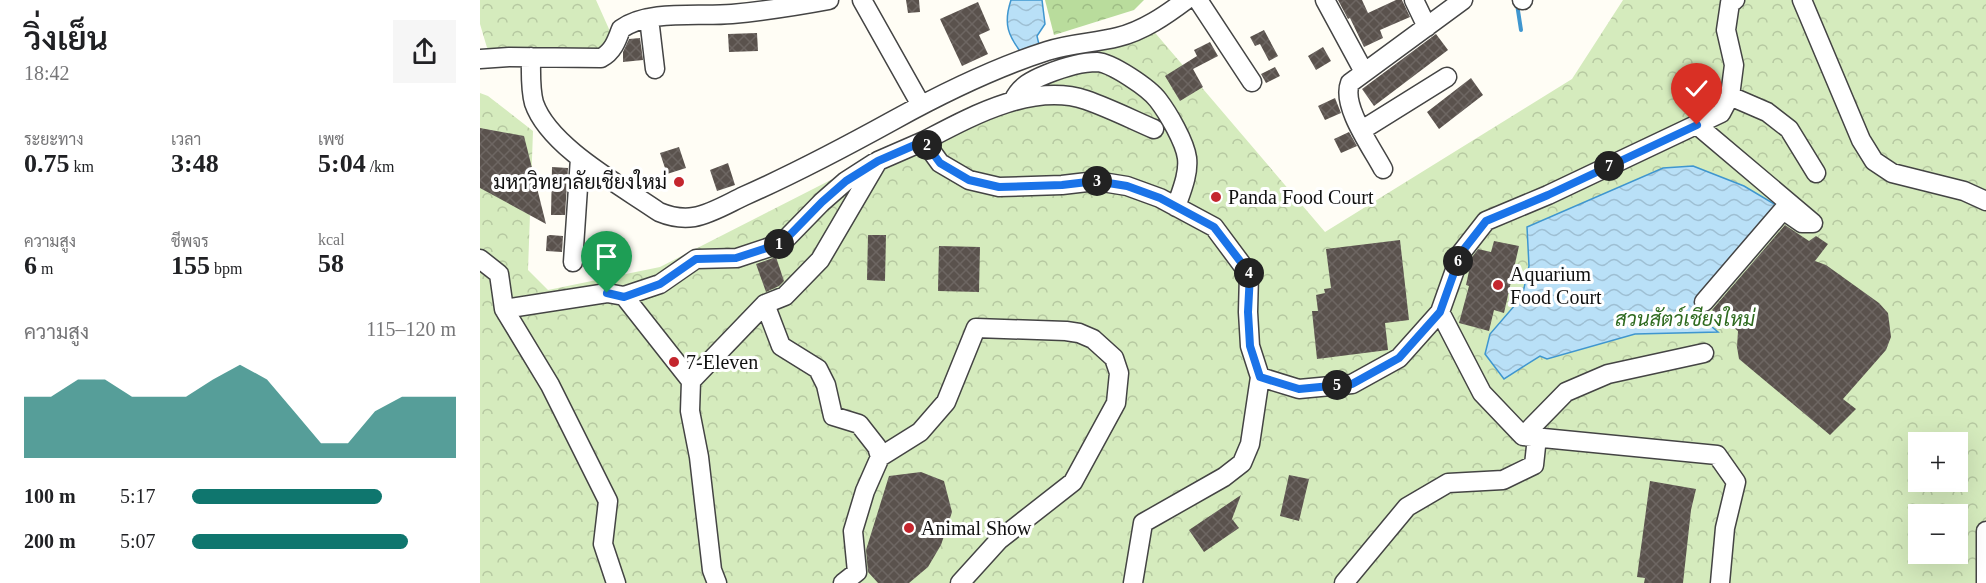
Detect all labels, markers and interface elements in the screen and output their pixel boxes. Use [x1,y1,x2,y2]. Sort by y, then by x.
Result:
button: share [393,20,456,83]
text: วิ่งเย็น [24,21,108,57]
text: 18:42 [24,62,70,84]
pin [1671,63,1722,125]
icon: check [1680,72,1713,105]
pin: 2 [912,130,942,160]
text: ระยะทาง [24,131,84,148]
text: เวลา [171,131,201,148]
text: เพซ [318,131,344,148]
text: 2 [923,136,931,153]
text: 0.75 [24,149,70,178]
text: 3:48 [171,149,219,178]
text: 5:04 [318,149,366,178]
pin: 7 [1594,151,1624,181]
text: 7 [1605,157,1613,174]
text: km [70,158,94,175]
text: /km [366,158,395,175]
pin: 3 [1082,166,1112,196]
place label: มหาวิทยาลัยเชียงใหม่ [493,169,667,193]
text: 3 [1093,172,1101,189]
marker: มหาวิทยาลัยเชียงใหม่ [672,175,686,189]
place label: Panda Food Court [1228,186,1374,208]
marker: Panda Food Court [1209,190,1223,204]
pin: 1 [764,229,794,259]
text: kcal [318,231,345,248]
pin [581,231,632,293]
text: ความสูง [24,233,76,250]
text: ชีพจร [171,233,209,250]
text: 1 [775,235,783,252]
icon: arrive [590,240,623,273]
pin: 6 [1443,246,1473,276]
text: 58 [318,249,344,278]
text: 6 [24,251,37,280]
text: 155 [171,251,210,280]
text: 6 [1454,252,1462,269]
pin: 4 [1234,258,1264,288]
text: m [37,260,53,277]
text: bpm [210,260,242,277]
place label: Aquarium Food Court [1510,263,1602,308]
text: 4 [1245,264,1253,281]
marker: Aquarium Food Court [1491,278,1505,292]
park label: สวนสัตว์เชียงใหม่ [1615,305,1756,330]
text: 115–120 m [366,318,456,340]
text: ความสูง [24,321,89,343]
place label: 7-Eleven [686,351,758,373]
marker: 7-Eleven [667,355,681,369]
pin: 5 [1322,370,1352,400]
text: 5 [1333,376,1341,393]
map controls [1908,432,1968,564]
button: + [1908,432,1968,492]
text: 100 m [24,485,76,507]
text: 5:17 [120,485,156,507]
button: − [1908,504,1968,564]
place label: Animal Show [921,517,1032,539]
marker: Animal Show [902,521,916,535]
text: 200 m [24,530,76,552]
text: 5:07 [120,530,156,552]

